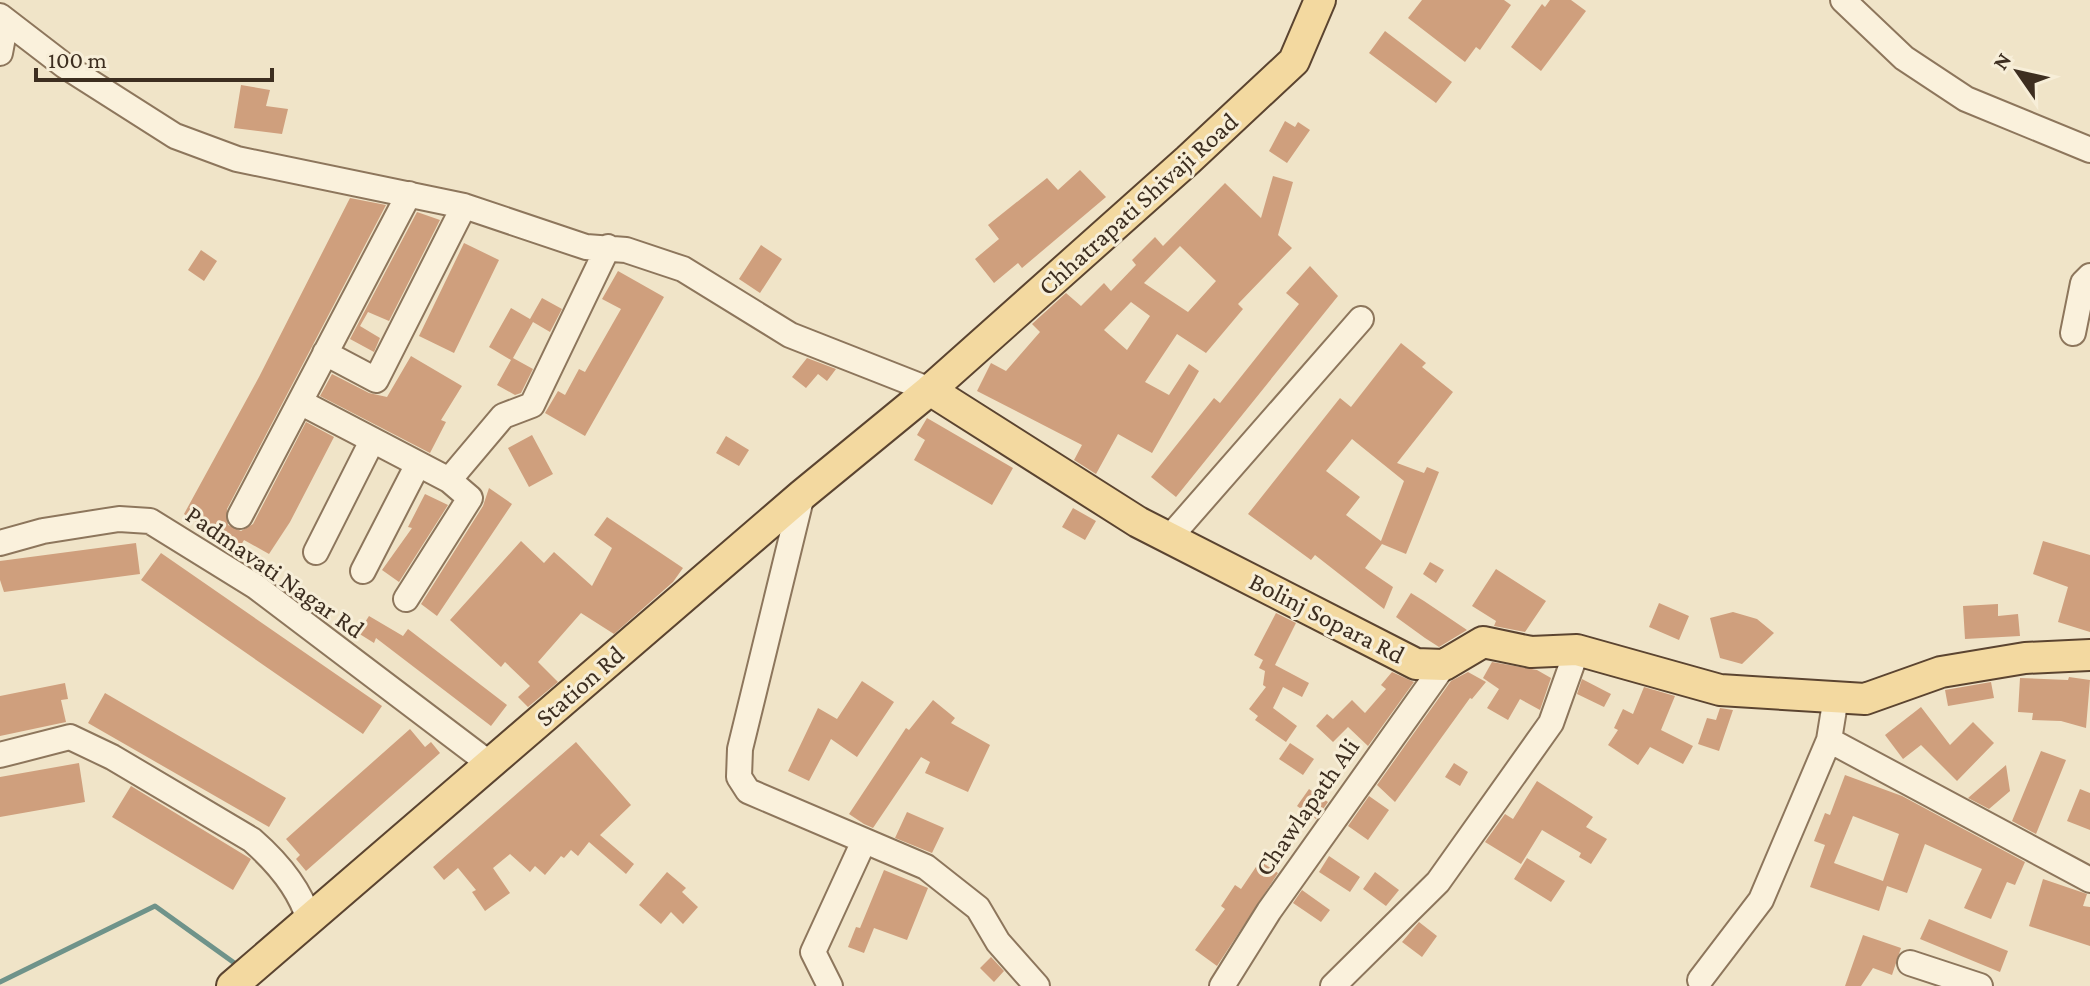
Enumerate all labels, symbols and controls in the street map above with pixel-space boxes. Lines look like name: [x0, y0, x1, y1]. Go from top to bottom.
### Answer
scale bar: [36, 32, 272, 82]
north arrow: [1978, 32, 2058, 112]
text: 100 m: [48, 46, 107, 73]
text: N: [1987, 48, 2016, 74]
street label: Chhatrapati Shivaji Road: [1032, 107, 1244, 301]
street label: Padmavati Nagar Rd: [180, 500, 370, 644]
street label: Bolinj Sopara Rd: [1245, 566, 1410, 670]
street label: Station Rd: [530, 640, 630, 732]
street label: Chawlapath Ali: [1249, 733, 1365, 881]

